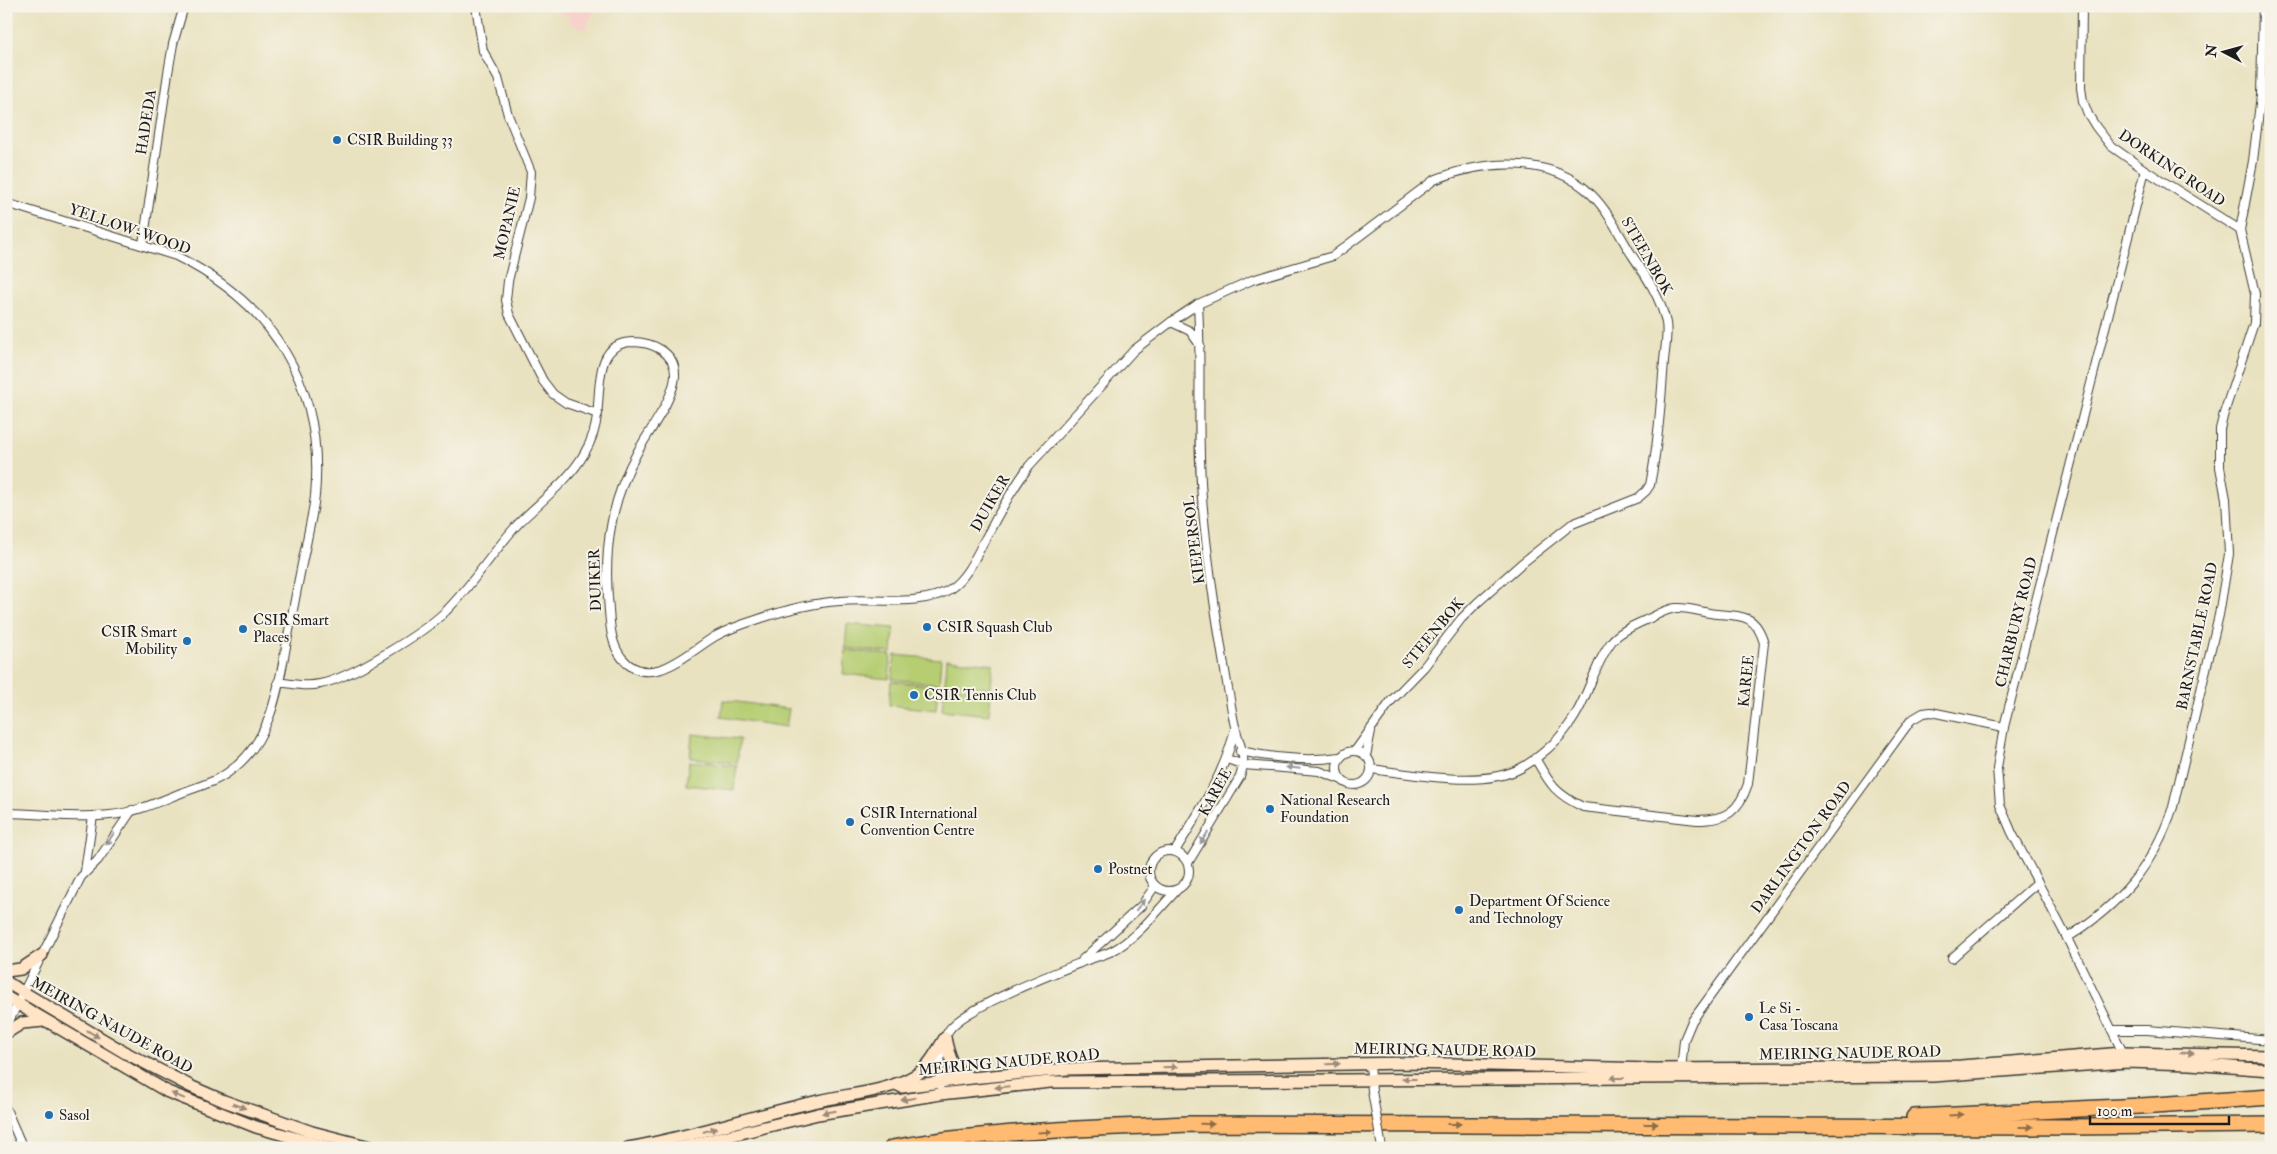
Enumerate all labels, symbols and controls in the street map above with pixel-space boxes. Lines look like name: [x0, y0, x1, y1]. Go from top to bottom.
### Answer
north arrow: [2200, 28, 2250, 78]
text: N: [2202, 43, 2221, 59]
street label: HADEDA: [132, 87, 161, 156]
street label: DORKING ROAD: [2115, 126, 2229, 211]
place label: CSIR Building 33: [347, 131, 453, 150]
marker: CSIR Building 33: [331, 134, 343, 146]
street label: MOPANIE: [490, 184, 525, 262]
street label: YELLOW-WOOD: [66, 200, 193, 259]
street label: STEENBOK: [1617, 214, 1677, 299]
street label: DUIKER: [967, 470, 1015, 535]
street label: KIEPERSOL: [1180, 495, 1209, 585]
street label: DUIKER: [585, 547, 606, 612]
street label: CHARBURY ROAD: [1991, 555, 2042, 689]
street label: BARNSTABLE ROAD: [2173, 560, 2222, 712]
street label: STEENBOK: [1398, 594, 1469, 673]
place label: CSIR Smart Places: [253, 611, 329, 647]
place label: CSIR Squash Club: [937, 618, 1052, 637]
marker: CSIR Squash Club: [921, 621, 933, 633]
place label: CSIR Smart Mobility: [101, 623, 177, 659]
marker: CSIR Smart Places: [237, 623, 249, 635]
marker: CSIR Smart Mobility: [181, 635, 193, 647]
street label: KAREE: [1734, 654, 1759, 708]
place label: CSIR Tennis Club: [924, 686, 1036, 705]
marker: CSIR Tennis Club: [908, 689, 920, 701]
one-way arrow: [1284, 764, 1300, 772]
street label: KAREE: [1194, 765, 1237, 820]
street label: DARLINGTON ROAD: [1747, 777, 1856, 917]
place label: National Research Foundation: [1280, 791, 1390, 827]
marker: National Research Foundation: [1264, 803, 1276, 815]
place label: CSIR International Convention Centre: [860, 804, 978, 840]
marker: CSIR International Convention Centre: [844, 816, 856, 828]
one-way arrow: [1200, 831, 1209, 845]
one-way arrow: [105, 833, 115, 846]
place label: Postnet: [1108, 860, 1153, 879]
marker: Postnet: [1092, 863, 1104, 875]
place label: Department Of Science and Technology: [1469, 892, 1610, 928]
one-way arrow: [1135, 899, 1146, 912]
marker: Department Of Science and Technology: [1453, 904, 1465, 916]
street label: MEIRING NAUDE ROAD: [27, 973, 196, 1078]
place label: Le Si - Casa Toscana: [1759, 999, 1839, 1035]
marker: Le Si - Casa Toscana: [1743, 1011, 1755, 1023]
one-way arrow: [87, 1030, 100, 1039]
street label: MEIRING NAUDE ROAD: [1354, 1039, 1536, 1062]
street label: MEIRING NAUDE ROAD: [1759, 1042, 1941, 1065]
street label: MEIRING NAUDE ROAD: [917, 1045, 1101, 1080]
one-way arrow: [2179, 1050, 2195, 1058]
one-way arrow: [1325, 1060, 1341, 1068]
one-way arrow: [1163, 1063, 1179, 1071]
one-way arrow: [1608, 1074, 1624, 1082]
one-way arrow: [1401, 1075, 1417, 1083]
one-way arrow: [994, 1083, 1010, 1091]
one-way arrow: [171, 1092, 185, 1100]
scale bar: [2090, 1094, 2228, 1126]
one-way arrow: [900, 1095, 916, 1103]
one-way arrow: [232, 1102, 247, 1110]
text: 100 m: [2097, 1102, 2133, 1121]
place label: Sasol: [59, 1106, 90, 1125]
marker: Sasol: [43, 1109, 55, 1121]
one-way arrow: [820, 1109, 836, 1117]
one-way arrow: [1948, 1110, 1964, 1118]
one-way arrow: [1446, 1120, 1462, 1128]
one-way arrow: [1199, 1121, 1215, 1129]
one-way arrow: [1643, 1121, 1659, 1129]
one-way arrow: [2018, 1123, 2034, 1131]
one-way arrow: [702, 1125, 717, 1133]
one-way arrow: [1037, 1127, 1053, 1135]

